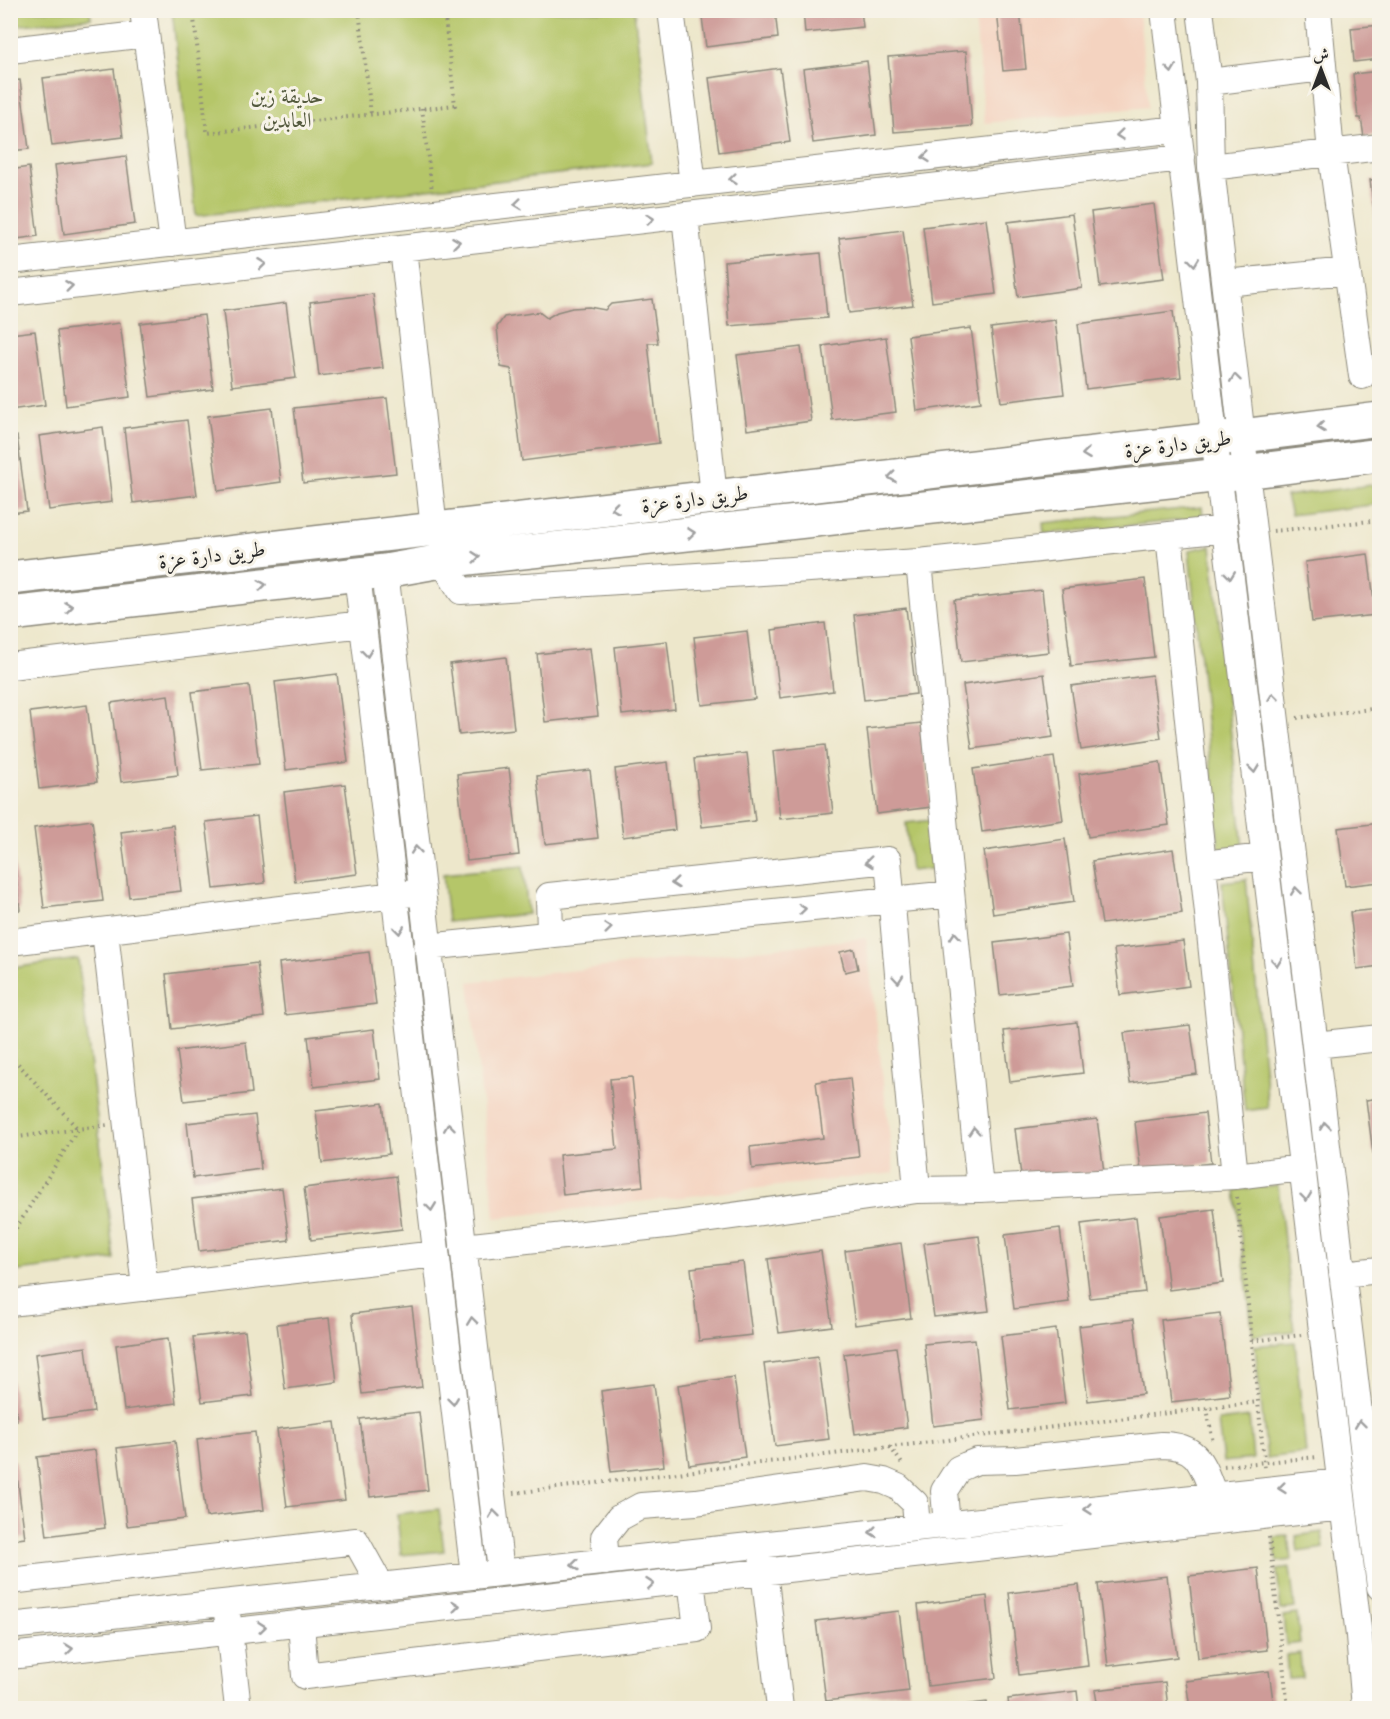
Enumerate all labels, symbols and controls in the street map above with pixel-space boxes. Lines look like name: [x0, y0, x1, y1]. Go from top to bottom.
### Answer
north arrow: [1291, 39, 1351, 99]
text: ش: [1313, 44, 1329, 64]
one-way arrow: [1164, 64, 1177, 73]
park label: حديقة زين العابدين: [250, 83, 324, 133]
one-way arrow: [1116, 129, 1125, 141]
one-way arrow: [922, 150, 931, 163]
one-way arrow: [728, 172, 737, 185]
one-way arrow: [513, 197, 523, 210]
one-way arrow: [645, 213, 654, 226]
one-way arrow: [451, 236, 461, 248]
one-way arrow: [258, 258, 267, 271]
one-way arrow: [1187, 258, 1199, 267]
one-way arrow: [64, 281, 73, 293]
one-way arrow: [1230, 374, 1242, 383]
one-way arrow: [1317, 420, 1326, 432]
street label: طريق دارة عزة: [1123, 425, 1233, 465]
one-way arrow: [1082, 448, 1091, 460]
one-way arrow: [888, 470, 897, 482]
street label: طريق دارة عزة: [640, 480, 750, 520]
one-way arrow: [611, 502, 620, 514]
one-way arrow: [687, 528, 696, 540]
street label: طريق دارة عزة: [157, 536, 267, 576]
one-way arrow: [472, 551, 481, 564]
one-way arrow: [1223, 570, 1236, 580]
one-way arrow: [258, 579, 267, 592]
one-way arrow: [64, 602, 73, 614]
one-way arrow: [360, 649, 372, 658]
one-way arrow: [1268, 693, 1280, 702]
one-way arrow: [1247, 764, 1259, 773]
one-way arrow: [411, 845, 423, 854]
one-way arrow: [864, 855, 874, 868]
one-way arrow: [671, 876, 680, 889]
one-way arrow: [1291, 887, 1303, 896]
one-way arrow: [798, 903, 807, 916]
one-way arrow: [604, 922, 613, 935]
one-way arrow: [392, 926, 404, 935]
one-way arrow: [950, 932, 962, 941]
one-way arrow: [1270, 958, 1283, 967]
one-way arrow: [891, 974, 904, 984]
one-way arrow: [443, 1122, 455, 1132]
one-way arrow: [1319, 1122, 1331, 1131]
one-way arrow: [968, 1126, 981, 1135]
one-way arrow: [1299, 1193, 1311, 1202]
one-way arrow: [424, 1203, 437, 1212]
one-way arrow: [466, 1316, 478, 1325]
one-way arrow: [447, 1397, 459, 1406]
one-way arrow: [1354, 1420, 1367, 1429]
one-way arrow: [1277, 1481, 1287, 1494]
one-way arrow: [1084, 1503, 1093, 1515]
one-way arrow: [488, 1510, 501, 1519]
one-way arrow: [869, 1525, 878, 1538]
one-way arrow: [571, 1558, 580, 1571]
one-way arrow: [645, 1578, 655, 1591]
one-way arrow: [452, 1600, 461, 1613]
one-way arrow: [258, 1622, 267, 1634]
one-way arrow: [64, 1643, 73, 1656]

